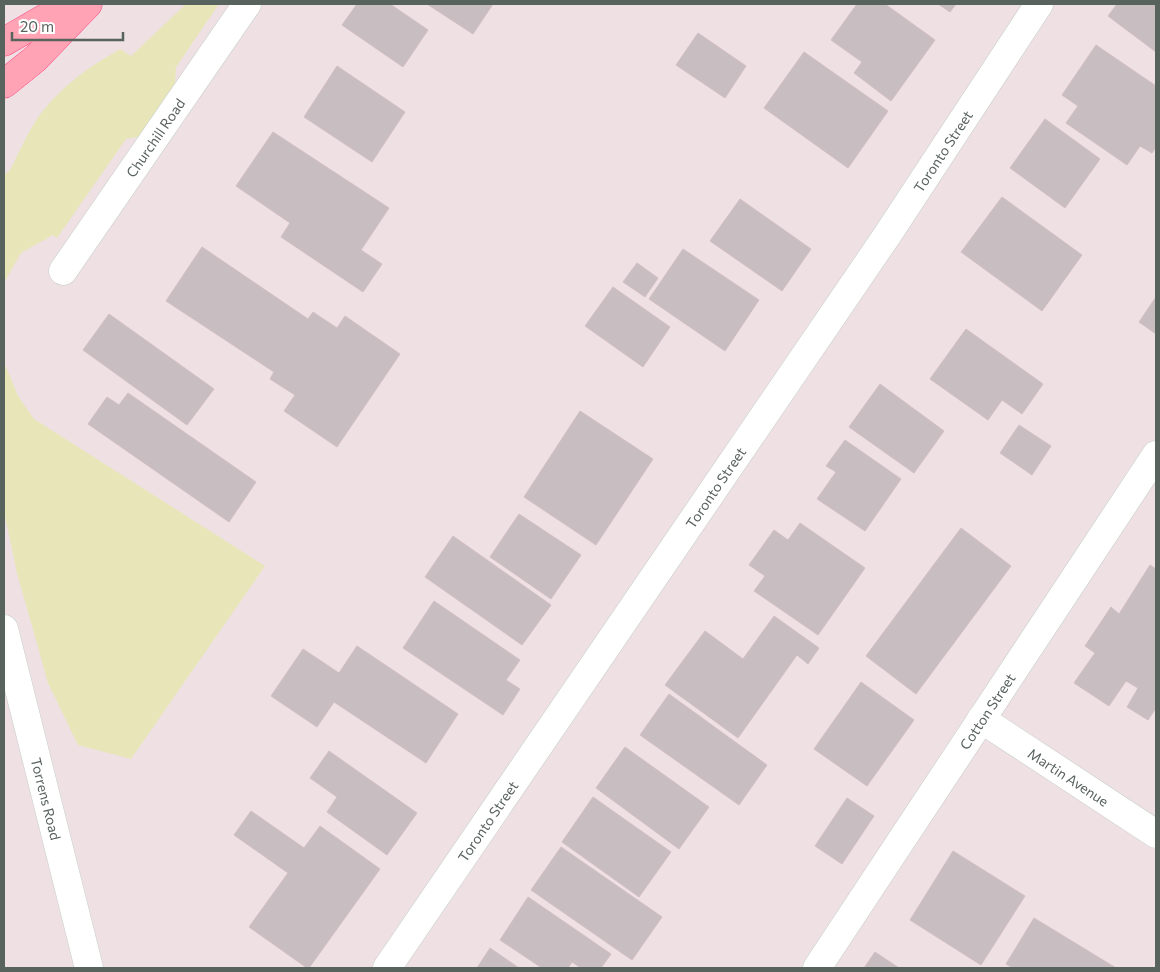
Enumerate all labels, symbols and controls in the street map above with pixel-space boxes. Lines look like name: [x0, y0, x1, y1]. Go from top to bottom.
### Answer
scale bar: [12, 10, 124, 42]
text: 20 m: [20, 17, 54, 35]
street label: Churchill Road: [122, 95, 188, 180]
street label: Toronto Street: [910, 107, 976, 195]
street label: Toronto Street: [681, 443, 749, 531]
street label: Cotton Street: [955, 669, 1018, 752]
street label: Martin Avenue: [1025, 744, 1112, 809]
street label: Torrens Road: [28, 756, 65, 842]
street label: Toronto Street: [454, 777, 521, 865]

